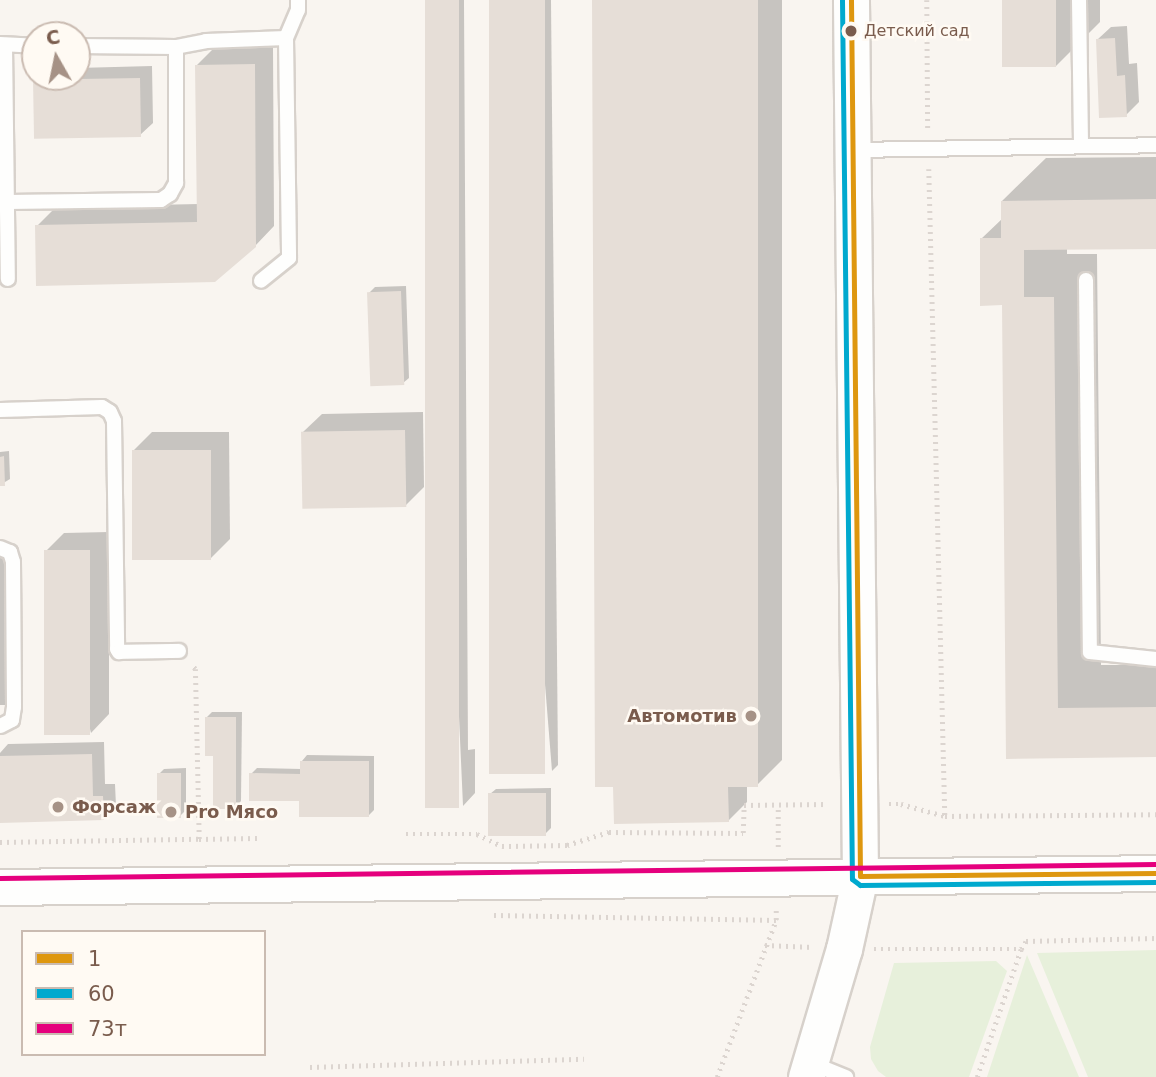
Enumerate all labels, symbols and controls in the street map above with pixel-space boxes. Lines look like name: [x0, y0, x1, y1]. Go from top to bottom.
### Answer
north arrow: [21, 21, 91, 91]
place label: Детский сад: [864, 21, 970, 41]
marker: Детский сад: [844, 24, 858, 38]
text: С: [44, 25, 62, 49]
place label: Автомотив: [627, 705, 737, 727]
marker: Автомотив: [743, 708, 759, 724]
place label: Форсаж: [72, 796, 156, 818]
marker: Форсаж: [50, 799, 66, 815]
place label: Pro Мясо: [185, 801, 278, 823]
marker: Pro Мясо: [163, 804, 179, 820]
legend: [21, 930, 266, 1056]
text: 1: [88, 947, 101, 971]
text: 60: [88, 982, 115, 1006]
text: 73т: [88, 1017, 127, 1041]

